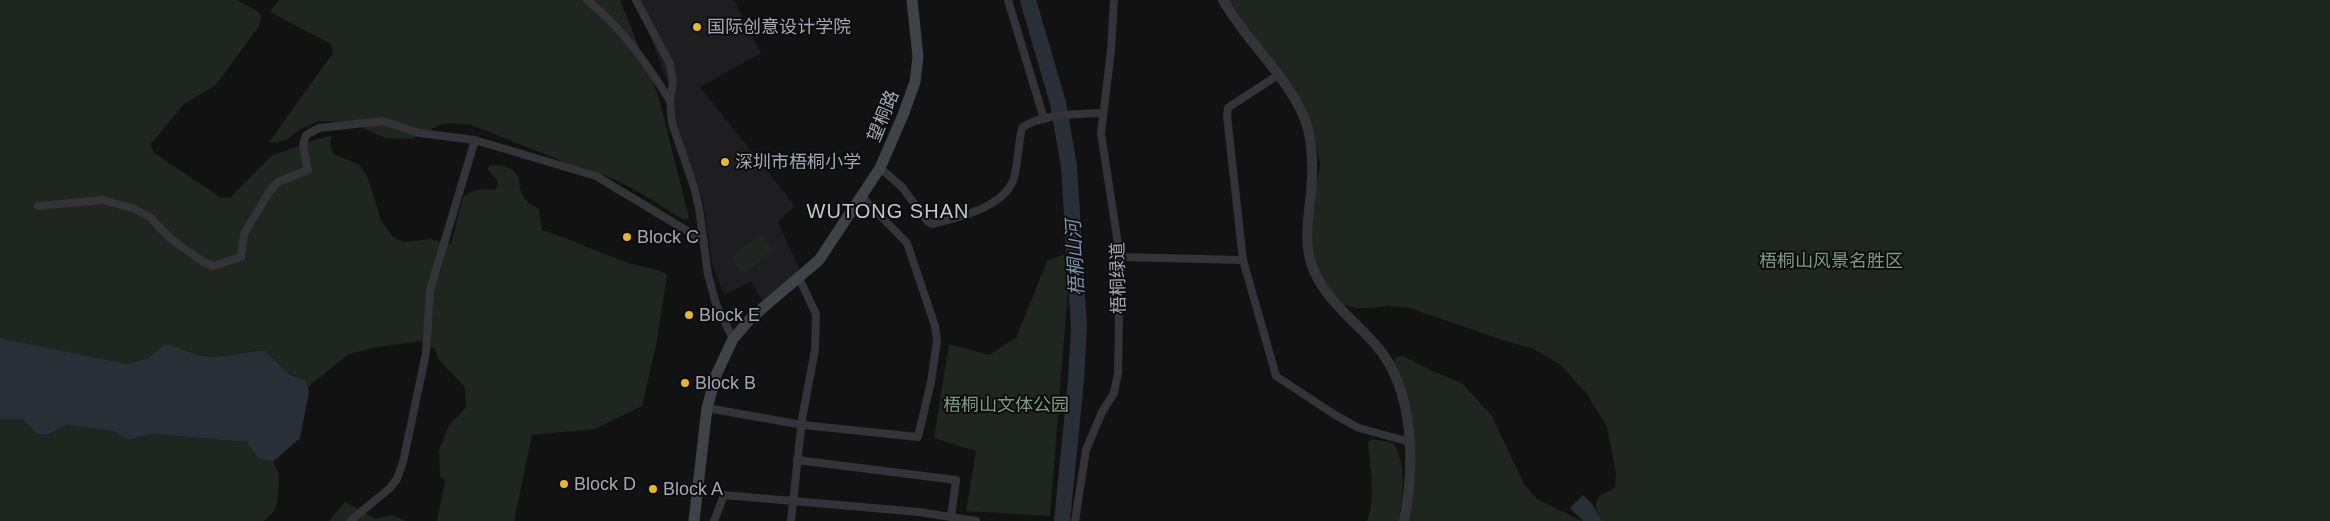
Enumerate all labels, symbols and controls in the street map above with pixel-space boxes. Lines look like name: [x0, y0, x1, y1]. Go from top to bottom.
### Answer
place label: 国际创意设计学院: [707, 17, 851, 37]
marker: 国际创意设计学院: [691, 21, 703, 33]
street label: 望桐路: [864, 87, 902, 145]
place label: 深圳市梧桐小学: [735, 152, 861, 172]
marker: 深圳市梧桐小学: [719, 156, 731, 168]
district label: WUTONG SHAN: [807, 200, 969, 222]
water label: 梧桐山河: [1062, 216, 1087, 297]
place label: Block C: [637, 227, 699, 247]
marker: Block C: [621, 231, 633, 243]
street label: 梧桐绿道: [1107, 242, 1129, 314]
park label: 梧桐山风景名胜区: [1759, 251, 1903, 271]
place label: Block E: [699, 305, 760, 325]
marker: Block E: [683, 309, 695, 321]
place label: Block B: [695, 373, 756, 393]
marker: Block B: [679, 377, 691, 389]
park label: 梧桐山文体公园: [943, 395, 1069, 415]
place label: Block D: [574, 474, 636, 494]
marker: Block D: [558, 478, 570, 490]
place label: Block A: [663, 479, 723, 499]
marker: Block A: [647, 483, 659, 495]

